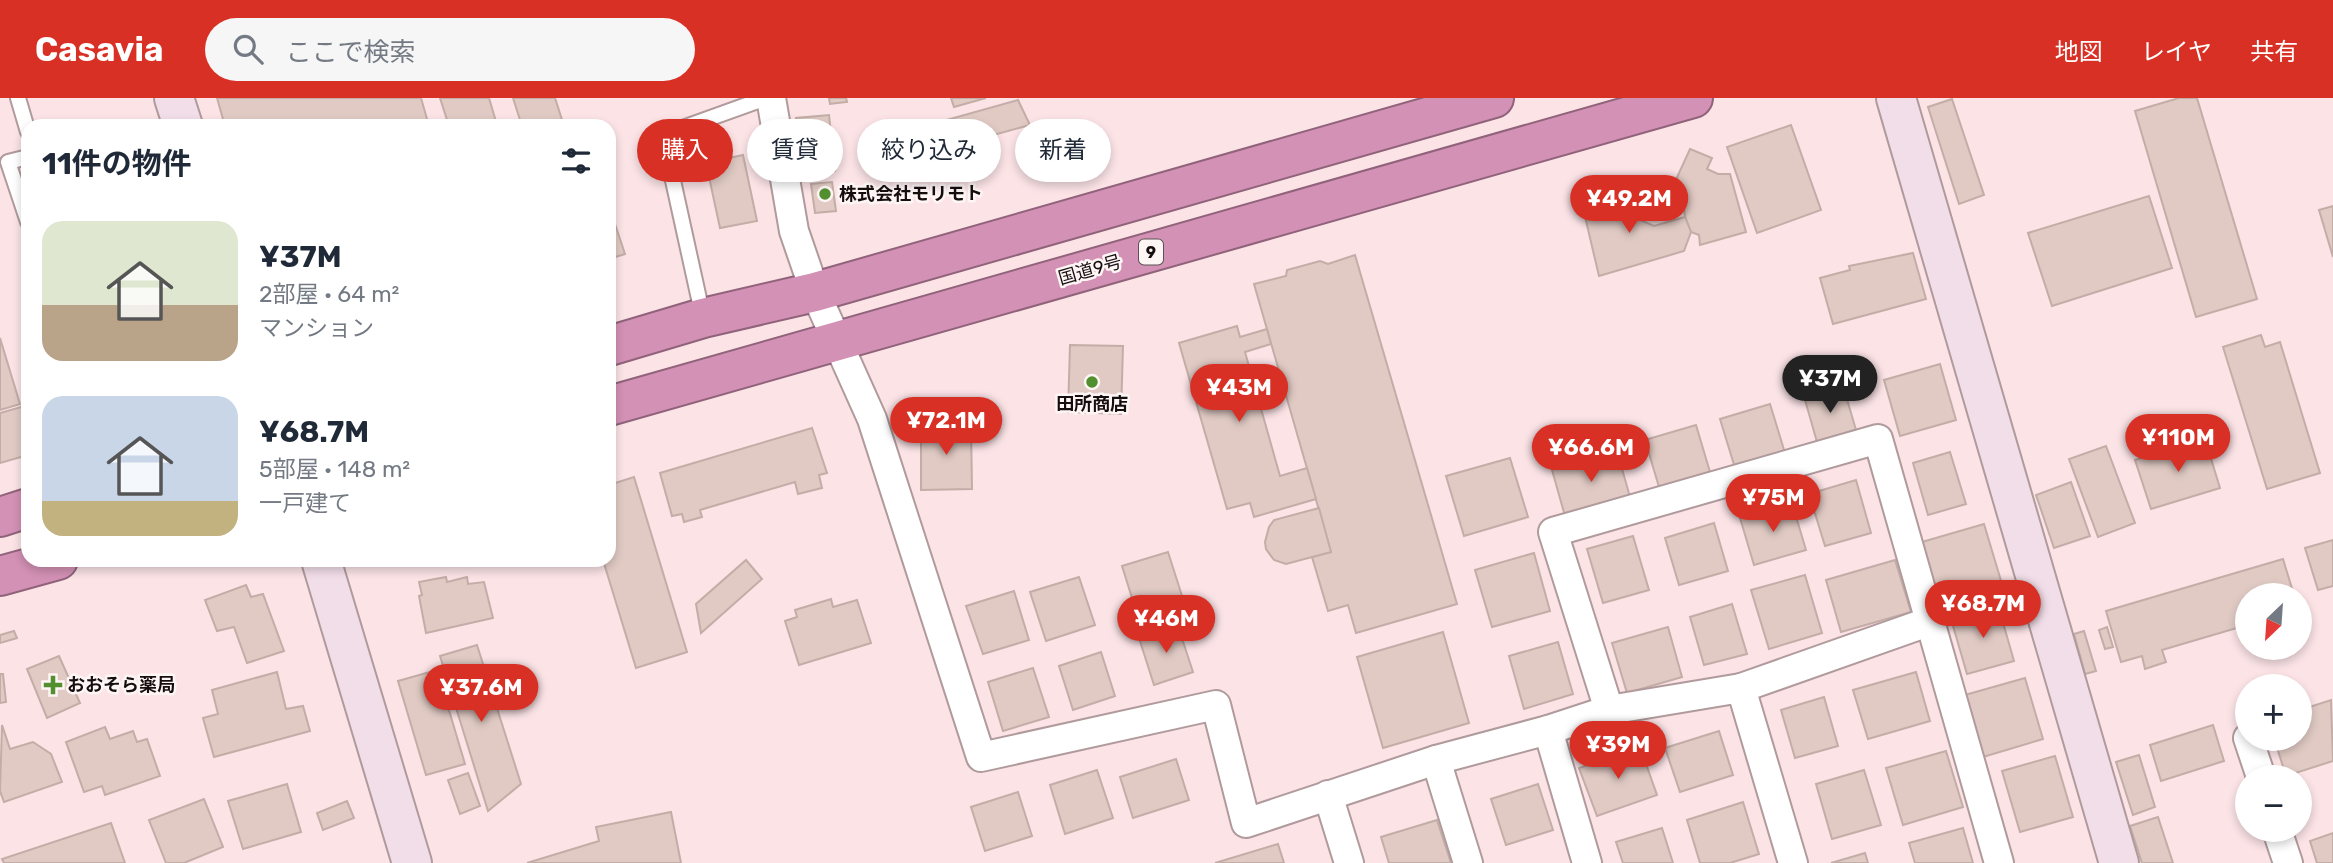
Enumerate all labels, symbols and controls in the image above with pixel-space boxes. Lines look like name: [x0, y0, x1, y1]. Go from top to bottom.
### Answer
search box: [205, 18, 695, 81]
text: Casavia: [35, 30, 163, 69]
icon: search: [229, 30, 267, 68]
text: ここで検索: [285, 37, 415, 68]
text: 地図: [2055, 38, 2103, 66]
text: レイヤ: [2141, 38, 2212, 66]
text: 共有: [2250, 38, 2298, 66]
chip: 購入: [637, 119, 733, 182]
chip: 賃貸: [747, 119, 843, 182]
chip: 絞り込み: [857, 119, 1001, 182]
chip: 新着: [1015, 119, 1111, 182]
icon: filters: [557, 142, 595, 180]
text: 11件の物件: [42, 146, 192, 182]
pin: ¥49.2M: [1572, 176, 1686, 235]
place label: 株式会社モリモト: [839, 183, 983, 205]
text: ¥49.2M: [1586, 184, 1672, 212]
marker: 株式会社モリモト: [817, 186, 833, 202]
text: ¥37M: [259, 239, 341, 275]
road number: 9: [1139, 240, 1163, 264]
icon: home: [98, 249, 182, 333]
street label: 国道9号: [1056, 251, 1124, 289]
text: 2部屋 · 64 m²: [259, 280, 399, 308]
text: マンション: [259, 314, 374, 342]
pin: ¥37M: [1789, 356, 1871, 415]
pin: ¥43M: [1198, 364, 1280, 424]
text: ¥37M: [1798, 364, 1862, 392]
text: ¥43M: [1206, 373, 1272, 401]
marker: 田所商店: [1084, 374, 1100, 390]
place label: 田所商店: [1056, 393, 1128, 415]
pin: ¥72.1M: [889, 398, 1003, 457]
text: ¥72.1M: [906, 406, 986, 434]
text: ¥68.7M: [259, 414, 369, 450]
pin: ¥110M: [2129, 414, 2227, 474]
text: ¥110M: [2141, 423, 2215, 451]
icon: home: [98, 424, 182, 508]
pin: ¥66.6M: [1534, 424, 1648, 484]
text: ¥66.6M: [1548, 433, 1634, 461]
text: 5部屋 · 148 m²: [259, 455, 410, 483]
pin: ¥75M: [1732, 474, 1814, 534]
text: ¥75M: [1742, 483, 1804, 511]
text: 一戸建て: [259, 489, 351, 517]
pin: ¥68.7M: [1926, 580, 2040, 640]
north arrow: [2235, 583, 2312, 660]
map controls: [2235, 583, 2312, 842]
text: ¥68.7M: [1941, 589, 2025, 617]
pin: ¥46M: [1125, 596, 1207, 655]
text: ¥46M: [1133, 604, 1199, 632]
pin: ¥37.6M: [424, 664, 538, 724]
text: ¥37.6M: [439, 673, 523, 701]
place label: おおそら薬局: [67, 674, 175, 696]
button: +: [2235, 674, 2312, 751]
marker: おおそら薬局: [45, 677, 61, 693]
pin: ¥39M: [1577, 722, 1659, 781]
text: ¥39M: [1586, 730, 1650, 758]
button: −: [2235, 765, 2312, 842]

